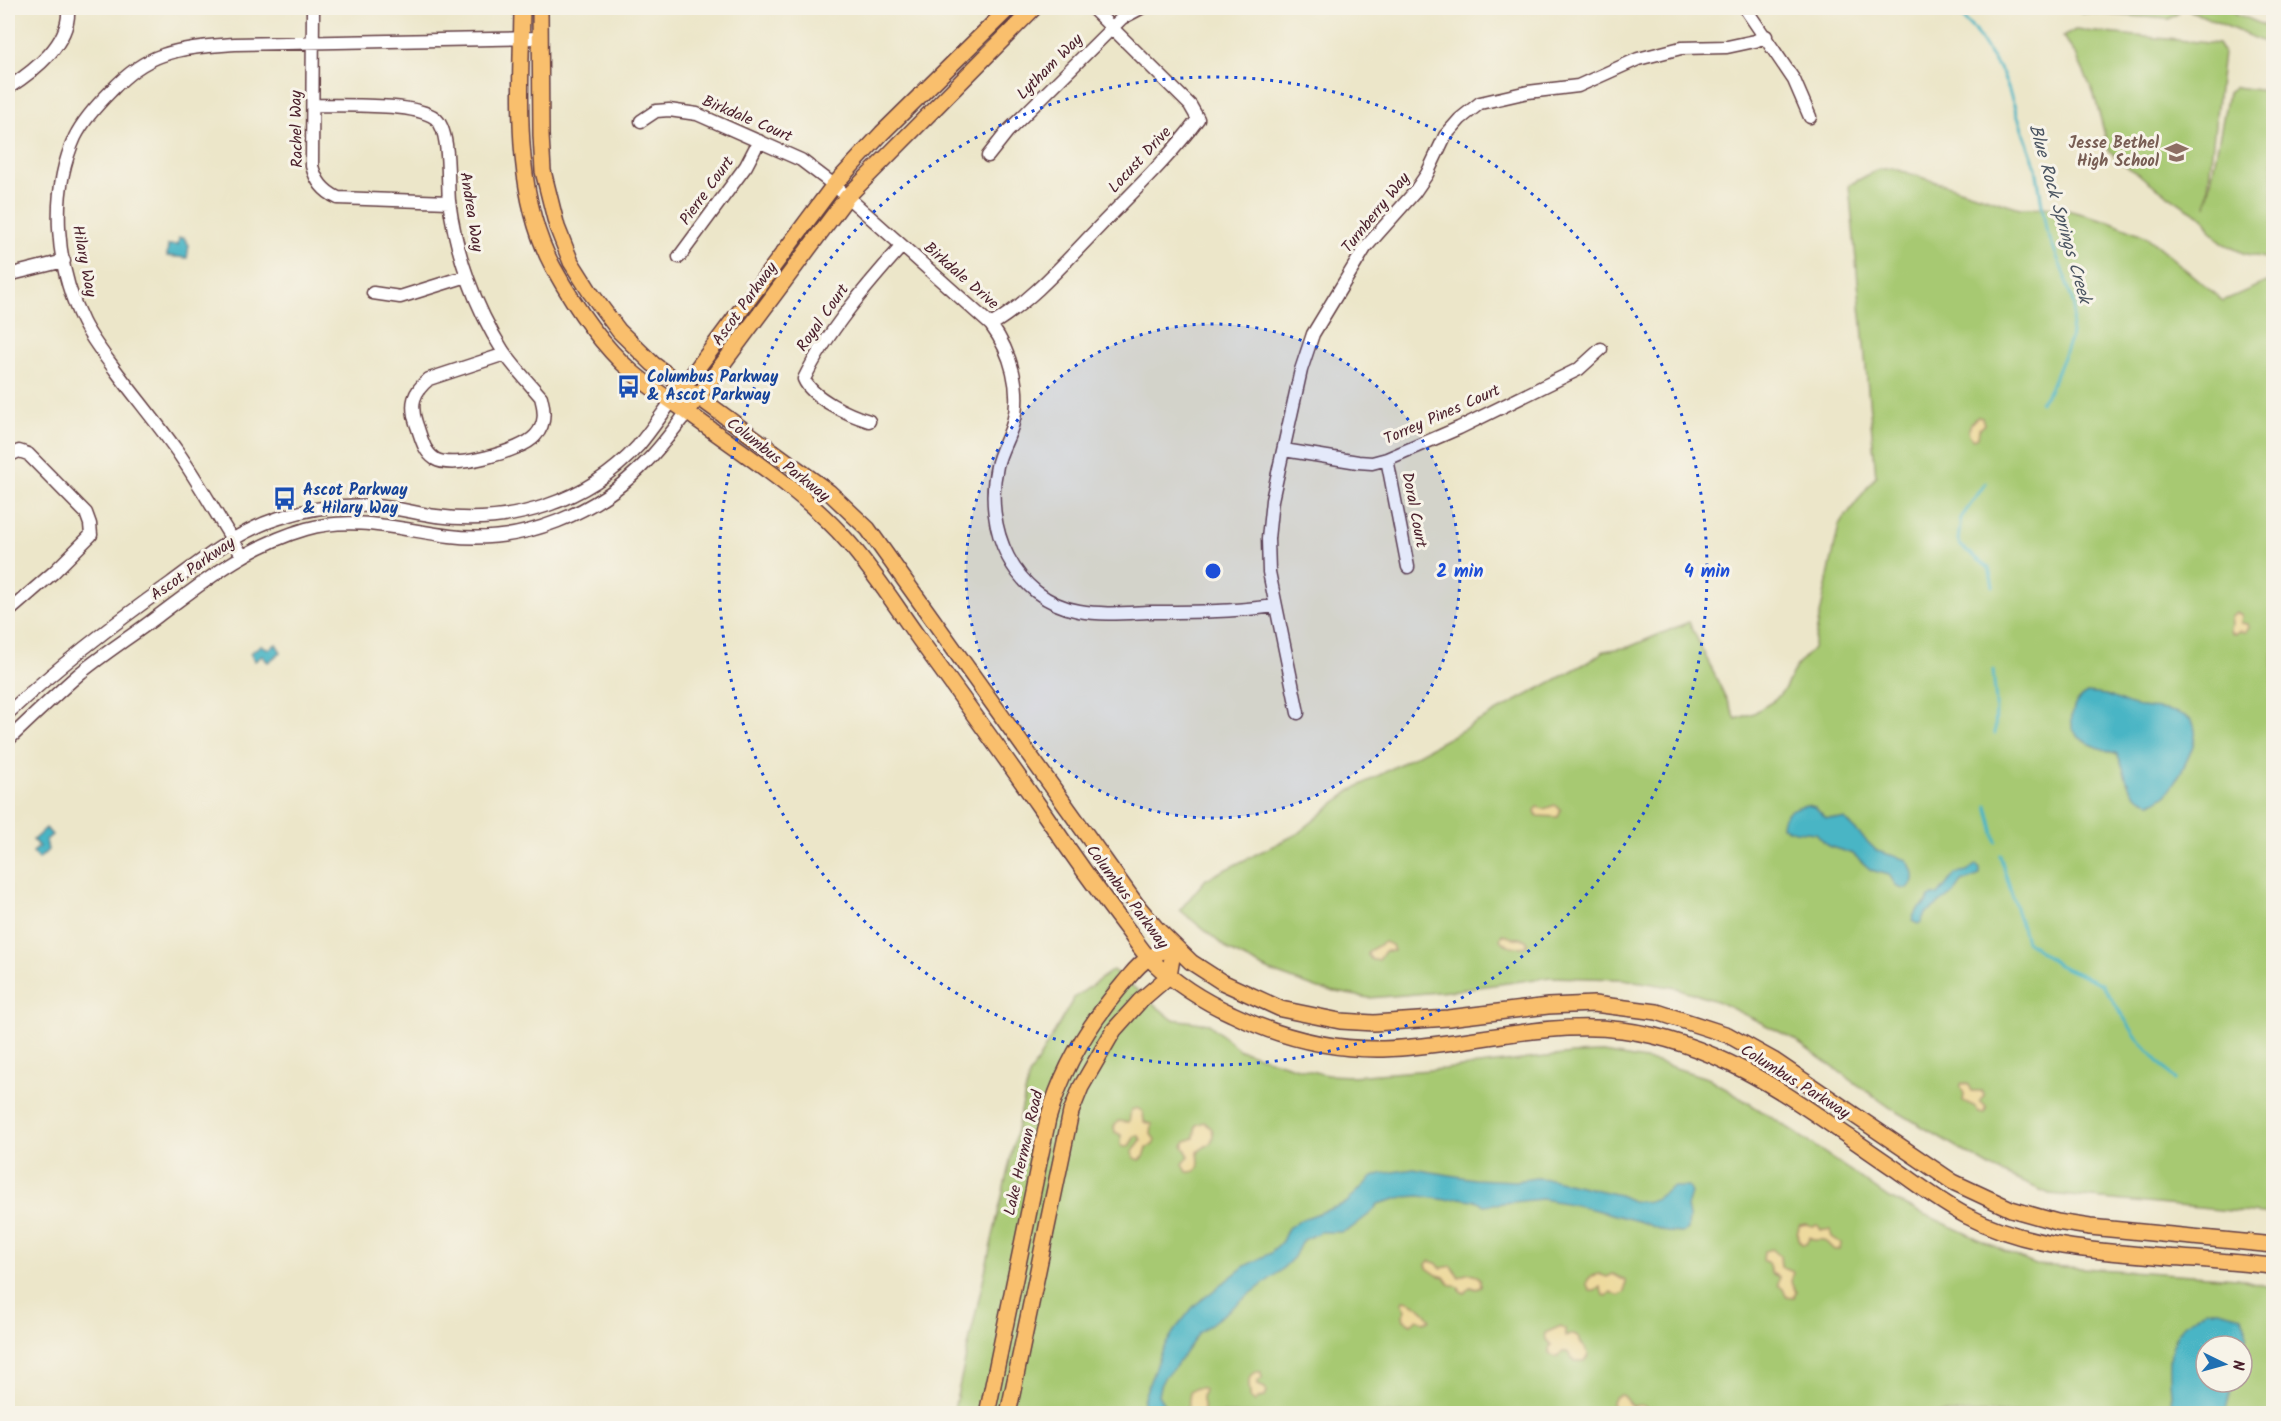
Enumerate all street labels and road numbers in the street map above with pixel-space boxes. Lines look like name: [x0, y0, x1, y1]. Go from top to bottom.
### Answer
street label: Lytham Way: [1011, 28, 1089, 106]
street label: Rachel Way: [284, 89, 310, 168]
street label: Birkdale Court: [698, 89, 797, 150]
street label: Locust Drive: [1102, 121, 1178, 199]
street label: Pierre Court: [673, 151, 741, 231]
street label: Turnberry Way: [1336, 167, 1417, 259]
street label: Andrea Way: [452, 170, 490, 254]
street label: Hilary Way: [65, 223, 103, 300]
street label: Birkdale Drive: [918, 236, 1004, 316]
street label: Ascot Parkway: [706, 256, 784, 351]
street label: Royal Court: [790, 278, 856, 357]
street label: Torrey Pines Court: [1380, 378, 1505, 452]
street label: Columbus Parkway: [721, 412, 835, 509]
street label: Doral Court: [1394, 470, 1434, 551]
street label: Ascot Parkway: [146, 530, 241, 607]
street label: Columbus Parkway: [1079, 839, 1175, 955]
street label: Columbus Parkway: [1735, 1038, 1855, 1126]
street label: Lake Herman Road: [997, 1087, 1051, 1218]

